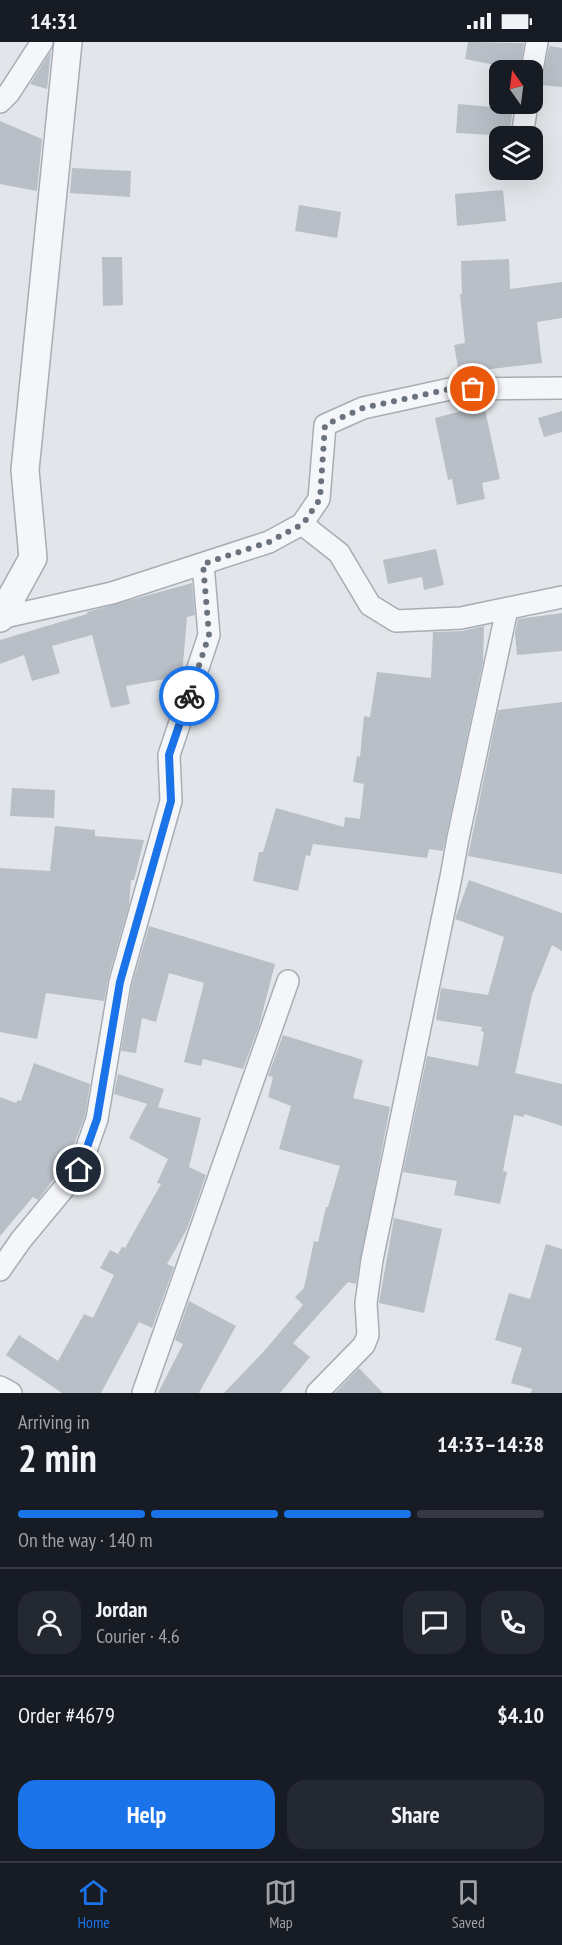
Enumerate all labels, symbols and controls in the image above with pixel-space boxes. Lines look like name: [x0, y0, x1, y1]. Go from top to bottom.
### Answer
text: 14:31: [30, 7, 78, 35]
north arrow: [489, 60, 543, 114]
map controls: [489, 60, 543, 180]
button: layers: [489, 126, 543, 180]
pin: [447, 363, 498, 414]
icon: bag: [456, 372, 489, 405]
courier: [159, 666, 219, 726]
icon: bike: [173, 680, 206, 713]
pin: [53, 1144, 104, 1195]
icon: home: [62, 1153, 95, 1186]
text: Arriving in: [18, 1409, 90, 1435]
text: 14:33–14:38: [437, 1430, 544, 1458]
text: 2 min: [18, 1432, 97, 1483]
text: On the way · 140 m: [18, 1527, 153, 1553]
button: person: [18, 1591, 81, 1654]
button: chat: [403, 1591, 466, 1654]
button: phone: [481, 1591, 544, 1654]
text: Jordan: [96, 1595, 147, 1623]
text: Courier · 4.6: [96, 1623, 180, 1649]
text: Order #4679: [18, 1701, 115, 1729]
text: $4.10: [497, 1701, 544, 1729]
button: Help: [18, 1780, 275, 1849]
button: Share: [287, 1780, 544, 1849]
tab: Home: [77, 1876, 110, 1932]
tab: Map: [264, 1876, 297, 1932]
tab: Saved: [452, 1876, 485, 1932]

